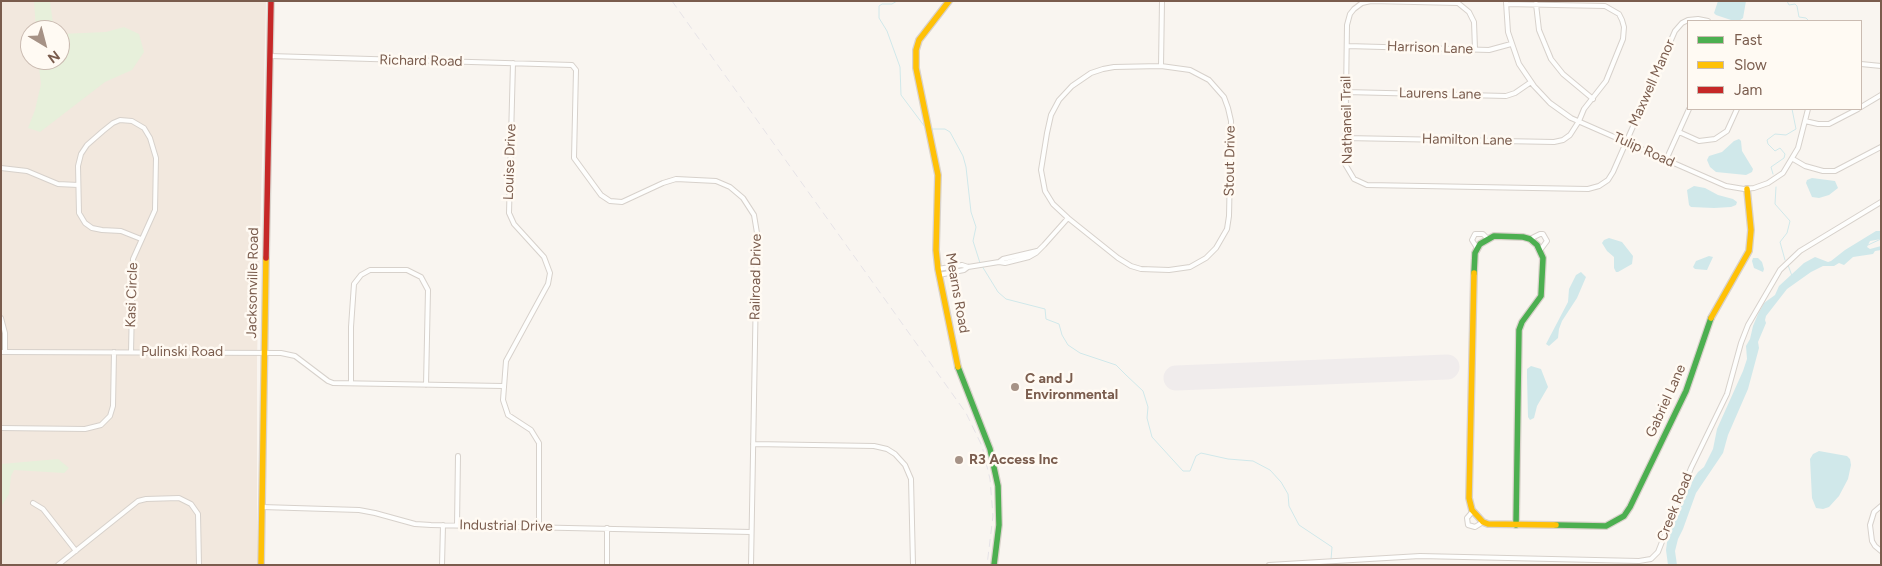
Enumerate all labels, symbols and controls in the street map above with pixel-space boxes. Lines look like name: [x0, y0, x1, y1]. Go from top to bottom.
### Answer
north arrow: [20, 20, 70, 70]
legend: [1687, 20, 1862, 110]
text: Fast: [1734, 31, 1762, 49]
street label: Maxwell Manor: [1625, 37, 1679, 129]
street label: Harrison Lane: [1387, 38, 1473, 58]
text: N: [44, 47, 63, 67]
street label: Richard Road: [379, 52, 463, 70]
text: Slow: [1734, 56, 1767, 74]
street label: Nathaneil Trail: [1338, 75, 1356, 165]
text: Jam: [1734, 81, 1762, 99]
street label: Laurens Lane: [1399, 85, 1481, 103]
street label: Louise Drive: [500, 124, 520, 200]
street label: Stout Drive: [1221, 125, 1239, 197]
street label: Tulip Road: [1611, 129, 1677, 171]
street label: Hamilton Lane: [1422, 131, 1512, 149]
street label: Jacksonville Road: [244, 227, 262, 339]
street label: Railroad Drive: [747, 234, 765, 320]
street label: Mearns Road: [942, 251, 972, 335]
street label: Kasi Circle: [122, 262, 142, 328]
street label: Pulinski Road: [141, 344, 223, 360]
street label: Gabriel Lane: [1642, 362, 1690, 440]
place label: C and J Environmental: [1025, 371, 1118, 404]
marker: C and J Environmental: [1009, 381, 1021, 393]
place label: R3 Access Inc: [969, 452, 1058, 468]
marker: R3 Access Inc: [953, 454, 965, 466]
street label: Creek Road: [1654, 470, 1696, 544]
street label: Industrial Drive: [459, 517, 553, 535]

